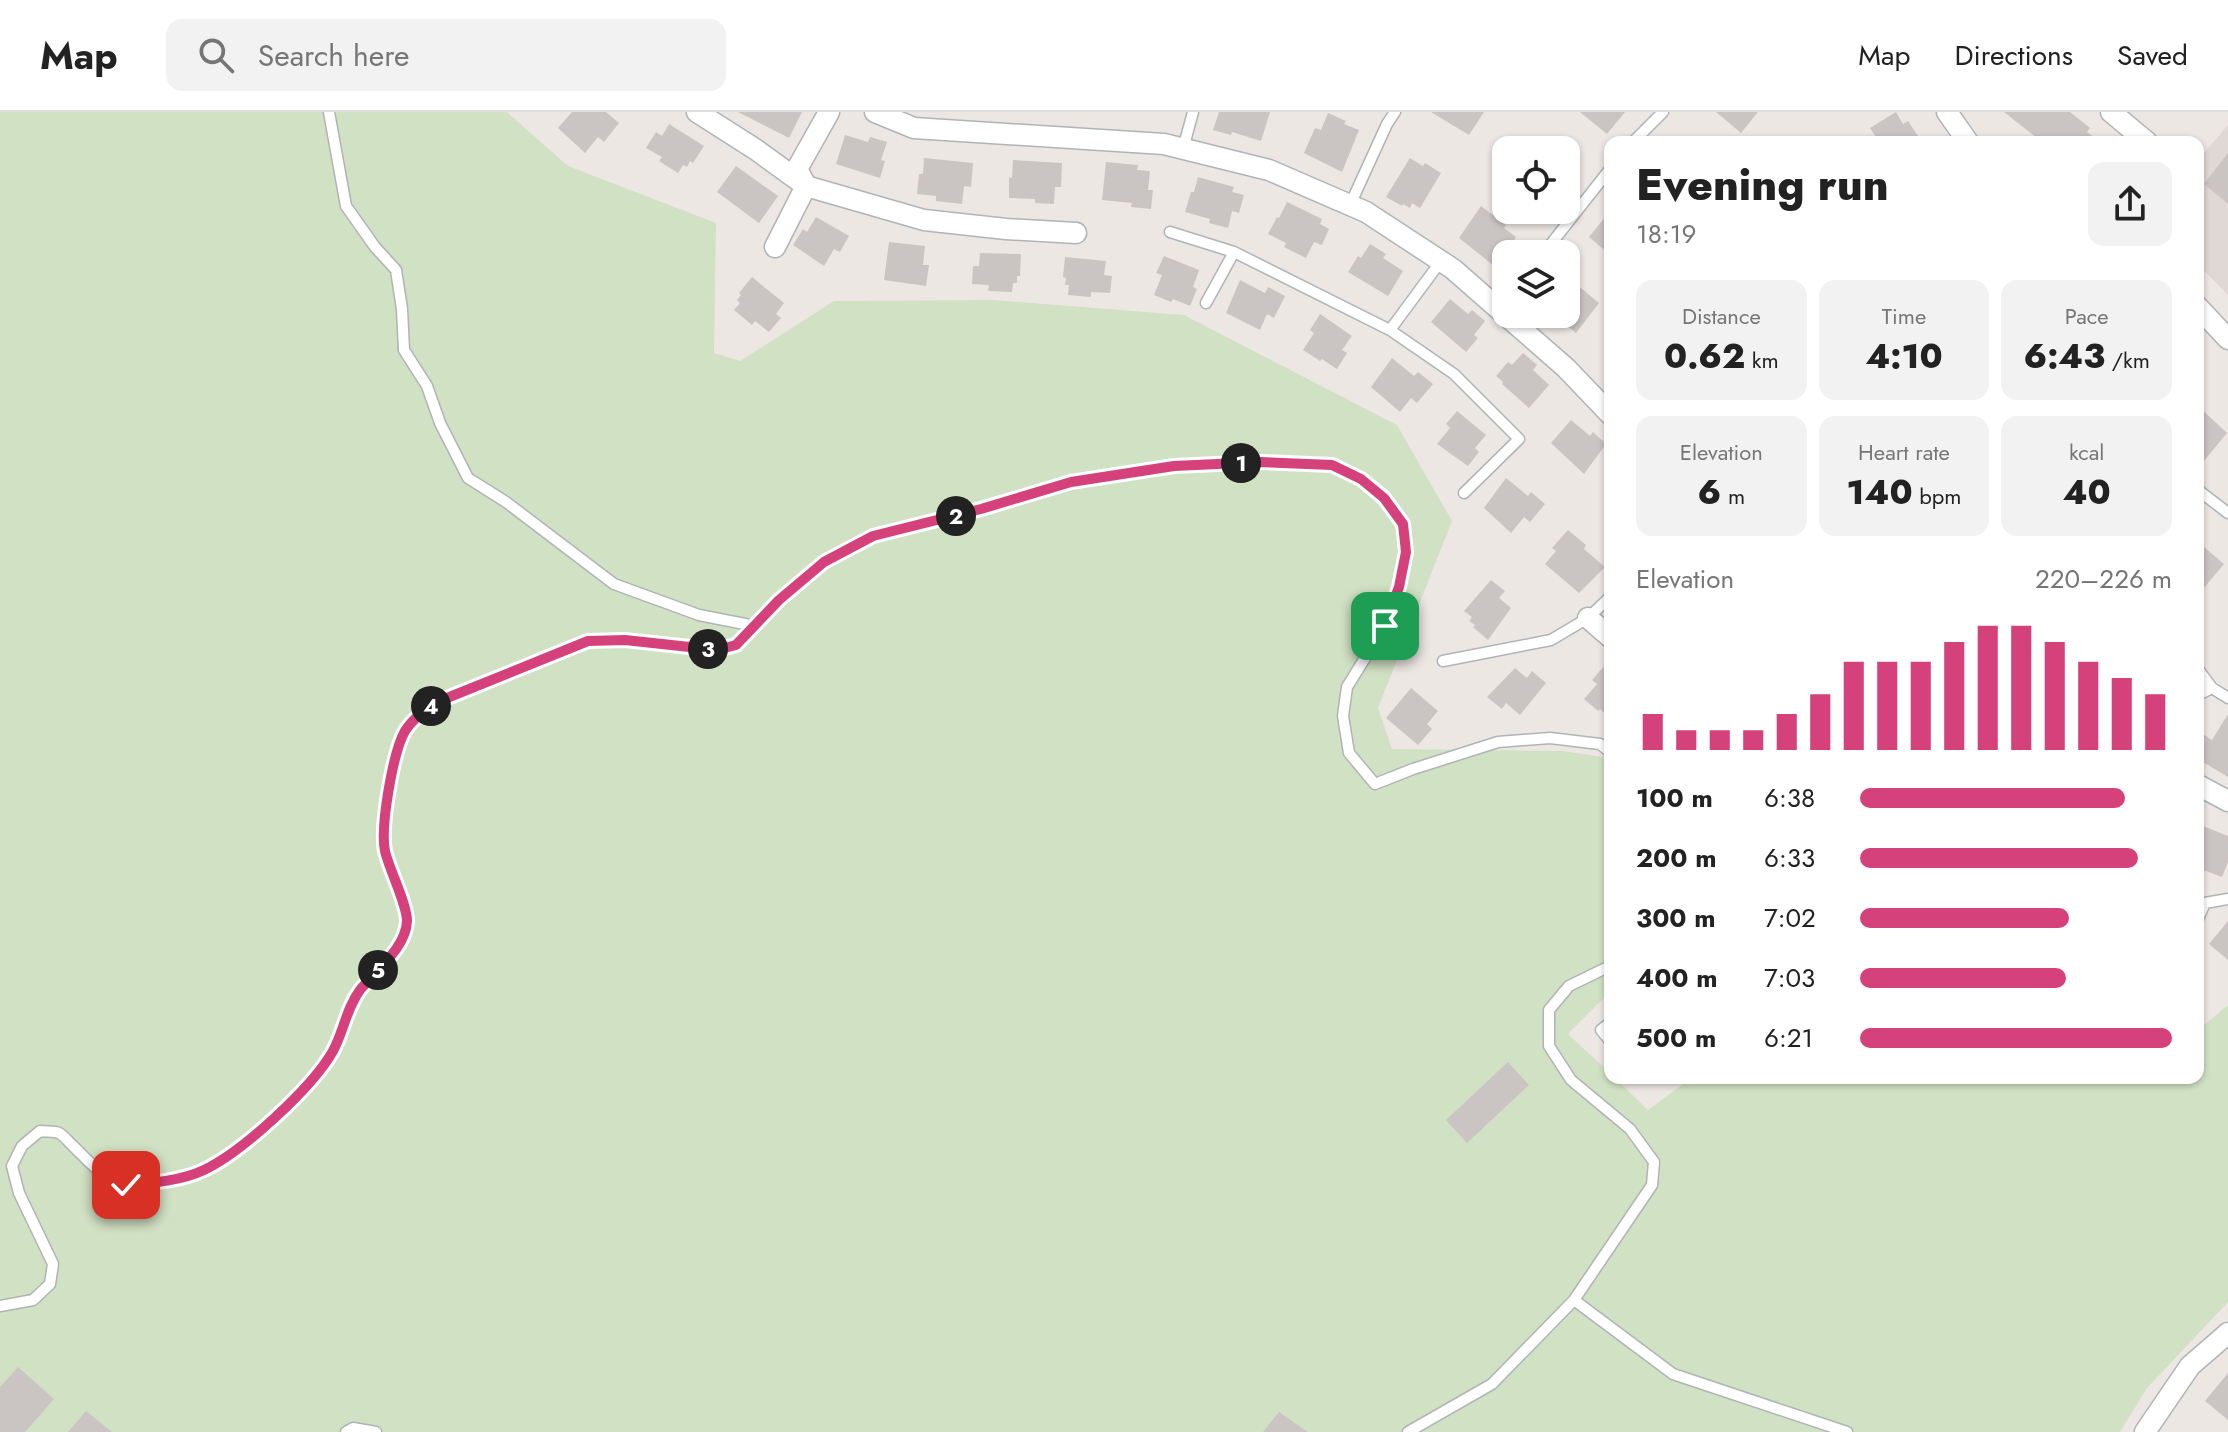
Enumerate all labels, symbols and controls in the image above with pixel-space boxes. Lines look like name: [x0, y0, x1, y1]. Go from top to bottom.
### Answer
search box: [166, 19, 726, 91]
text: Map: [40, 28, 118, 83]
icon: search: [194, 33, 238, 77]
text: Search here: [258, 34, 410, 77]
text: Map: [1858, 35, 1910, 76]
text: Directions: [1954, 35, 2073, 76]
text: Saved: [2117, 35, 2188, 76]
map controls: [1492, 136, 1580, 328]
button: locate: [1492, 136, 1580, 224]
text: Evening run: [1636, 153, 1889, 217]
button: share: [2088, 162, 2172, 246]
text: 18:19: [1636, 215, 1696, 253]
button: layers: [1492, 240, 1580, 328]
text: Distance: [1682, 300, 1761, 332]
text: Time: [1882, 300, 1926, 332]
text: Pace: [2065, 300, 2109, 332]
text: 0.62: [1664, 332, 1745, 381]
text: 4:10: [1865, 332, 1943, 381]
text: 6:43: [2023, 332, 2105, 381]
text: km: [1745, 344, 1779, 376]
text: /km: [2105, 344, 2150, 376]
text: Elevation: [1680, 436, 1763, 468]
text: Heart rate: [1858, 436, 1950, 468]
text: kcal: [2069, 436, 2104, 468]
pin: 1: [1221, 443, 1261, 483]
text: 1: [1235, 447, 1247, 479]
text: 6: [1698, 468, 1721, 517]
text: 140: [1847, 468, 1913, 517]
text: 40: [2063, 468, 2111, 517]
text: m: [1721, 480, 1745, 512]
text: bpm: [1913, 480, 1961, 512]
pin: 2: [936, 496, 976, 536]
text: 2: [949, 500, 963, 532]
text: Elevation: [1636, 560, 1734, 598]
text: 220–226 m: [2035, 560, 2172, 598]
pin: [1351, 592, 1419, 660]
icon: arrive: [1363, 604, 1407, 648]
pin: 3: [688, 629, 728, 669]
text: 3: [701, 633, 715, 665]
pin: 4: [411, 686, 451, 726]
text: 4: [423, 690, 439, 722]
text: 100 m: [1636, 779, 1713, 817]
text: 6:38: [1764, 779, 1815, 817]
text: 200 m: [1636, 839, 1717, 877]
text: 6:33: [1764, 839, 1815, 877]
text: 300 m: [1636, 899, 1716, 937]
text: 7:02: [1764, 899, 1816, 937]
pin: 5: [358, 950, 398, 990]
text: 5: [371, 954, 385, 986]
text: 400 m: [1636, 959, 1718, 997]
text: 7:03: [1764, 959, 1815, 997]
text: 500 m: [1636, 1019, 1716, 1057]
text: 6:21: [1764, 1019, 1813, 1057]
pin: [92, 1151, 160, 1219]
icon: check: [104, 1163, 148, 1207]

